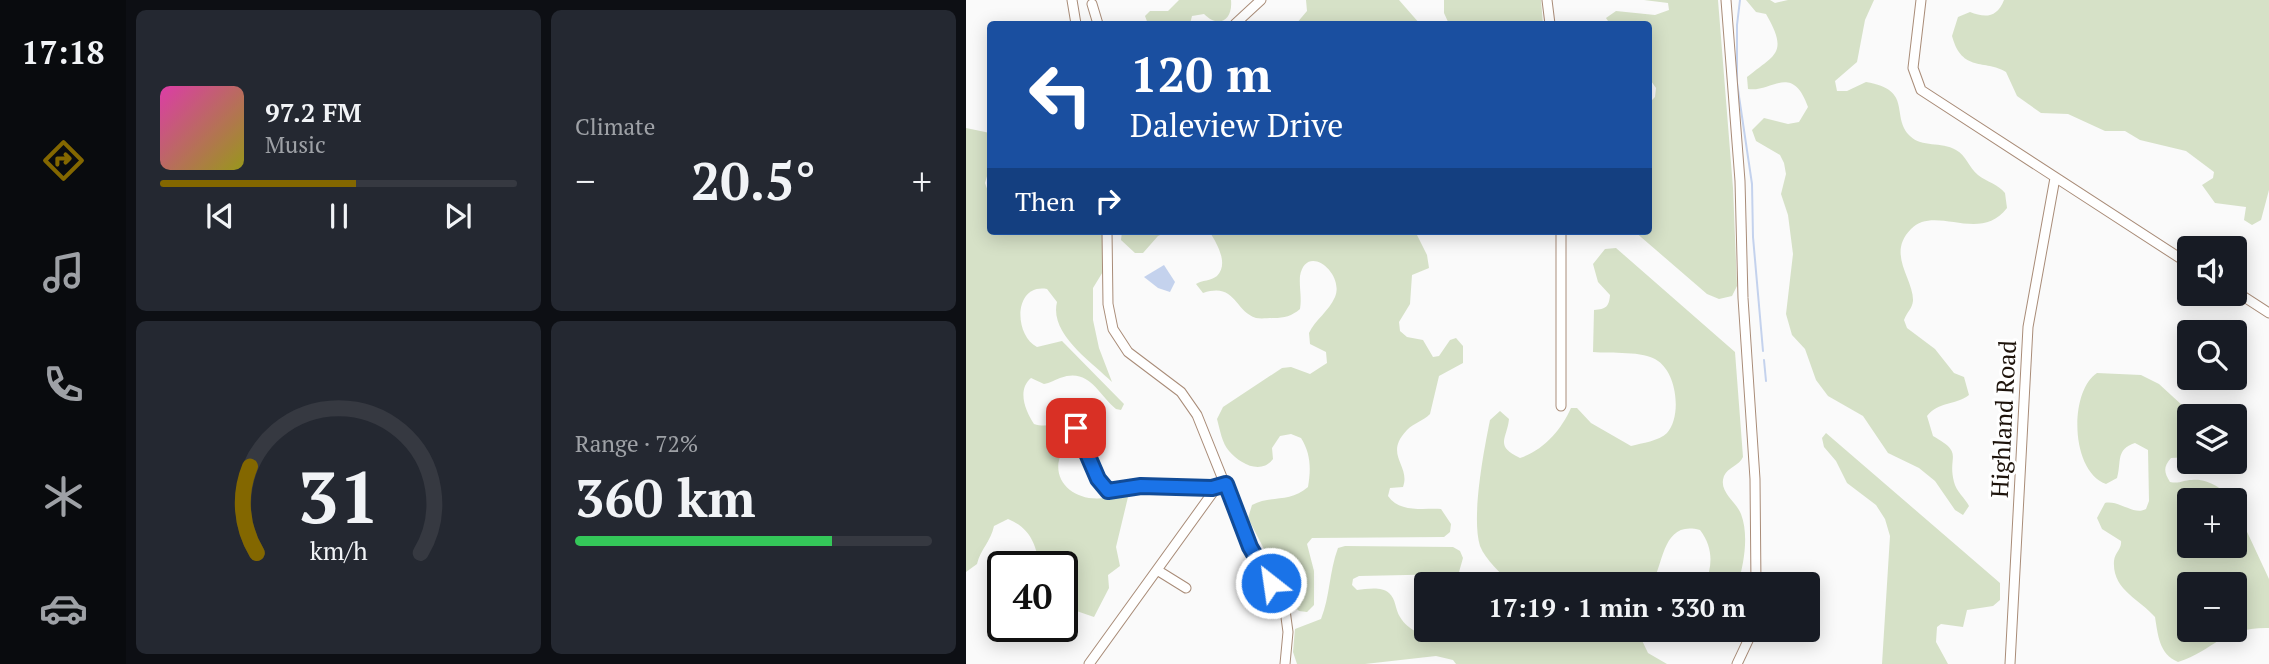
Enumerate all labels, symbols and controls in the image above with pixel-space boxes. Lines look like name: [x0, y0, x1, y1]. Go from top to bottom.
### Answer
text: 17:18: [21, 31, 105, 73]
text: 120 m: [1130, 41, 1272, 106]
icon: left: [1015, 49, 1106, 140]
text: 97.2 FM: [265, 95, 362, 129]
text: Daleview Drive: [1130, 104, 1343, 146]
text: Climate: [575, 111, 655, 142]
text: Music: [265, 129, 326, 160]
icon: directions: [39, 136, 88, 185]
text: 20.5°: [691, 146, 816, 215]
text: −: [575, 156, 595, 206]
text: +: [912, 156, 932, 206]
icon: right: [1089, 182, 1127, 220]
text: Then: [1015, 184, 1075, 218]
icon: previous: [201, 197, 239, 235]
icon: pause: [320, 197, 358, 235]
icon: next: [439, 197, 477, 235]
map controls: [2177, 236, 2247, 642]
button: sound: [2177, 236, 2247, 306]
icon: music: [39, 248, 88, 297]
button: search: [2177, 320, 2247, 390]
street label: Highland Road: [1983, 339, 2023, 499]
icon: phone: [39, 360, 88, 409]
pin: [1046, 398, 1106, 458]
button: layers: [2177, 404, 2247, 474]
icon: arrive: [1057, 409, 1095, 447]
text: Range · 72%: [575, 428, 698, 459]
text: 31: [297, 448, 380, 545]
text: 360 km: [575, 463, 756, 532]
icon: climate: [39, 472, 88, 521]
button: +: [2177, 488, 2247, 558]
text: km/h: [310, 534, 368, 567]
position arrow: [1234, 546, 1308, 620]
speed limit sign: 40: [987, 551, 1078, 642]
button: −: [2177, 572, 2247, 642]
icon: car: [39, 584, 88, 633]
text: 17:19 · 1 min · 330 m: [1488, 590, 1746, 624]

